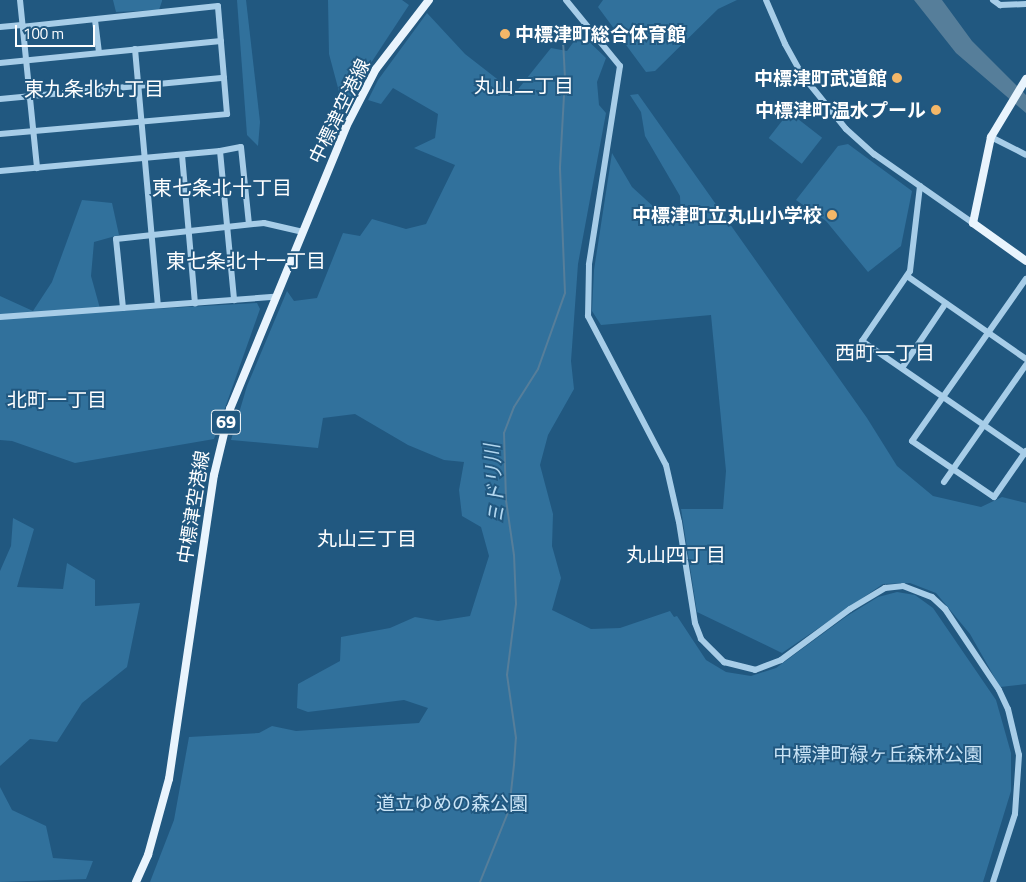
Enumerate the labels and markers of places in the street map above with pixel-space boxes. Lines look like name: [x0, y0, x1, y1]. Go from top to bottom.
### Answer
place label: 中標津町総合体育館: [515, 23, 686, 45]
marker: 中標津町総合体育館: [499, 28, 511, 40]
place label: 中標津町武道館: [754, 67, 887, 89]
marker: 中標津町武道館: [891, 72, 903, 84]
place label: 中標津町温水プール: [755, 99, 926, 121]
marker: 中標津町温水プール: [930, 104, 942, 116]
place label: 中標津町立丸山小学校: [632, 204, 822, 226]
marker: 中標津町立丸山小学校: [826, 209, 838, 221]

